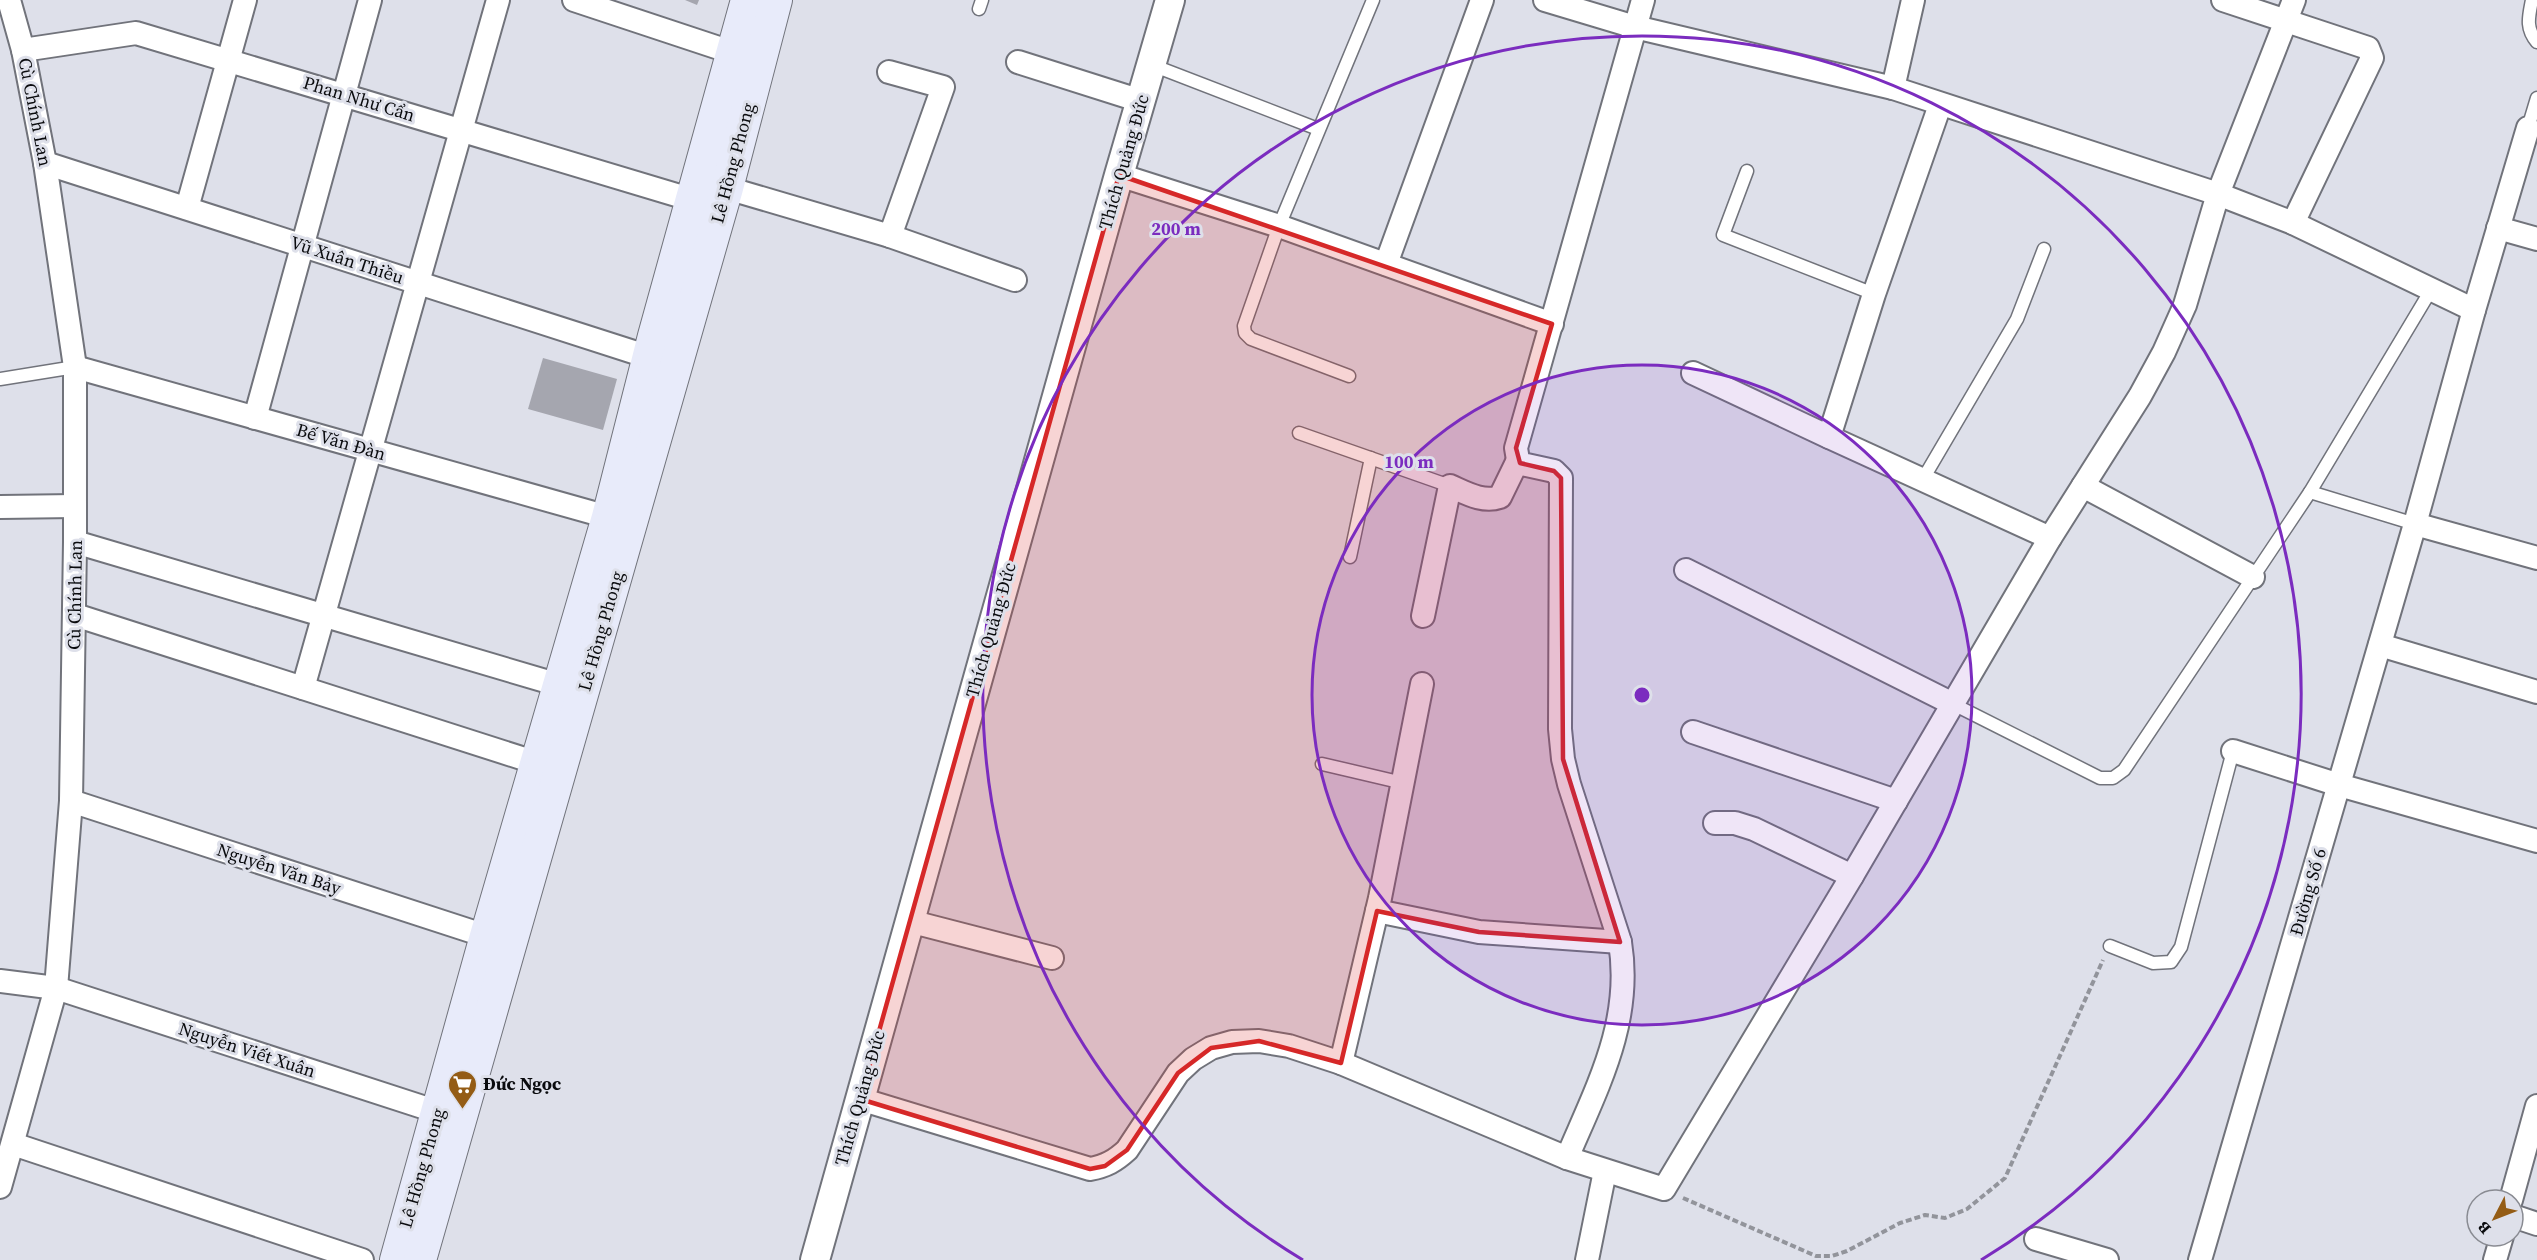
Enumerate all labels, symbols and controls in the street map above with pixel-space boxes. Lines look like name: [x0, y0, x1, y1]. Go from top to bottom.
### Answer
street label: Cù Chính Lan: [13, 56, 58, 168]
street label: Phan Như Cẩn: [300, 70, 418, 127]
street label: Thích Quảng Đức: [1092, 91, 1155, 232]
street label: Lê Hồng Phong: [704, 100, 761, 226]
text: 200 m: [1151, 216, 1201, 241]
street label: Vũ Xuân Thiều: [287, 229, 407, 290]
street label: Bế Văn Đàn: [294, 417, 389, 466]
text: 100 m: [1384, 449, 1434, 474]
street label: Cù Chính Lan: [61, 540, 88, 650]
street label: Thích Quảng Đức: [959, 559, 1022, 700]
street label: Lê Hồng Phong: [571, 568, 630, 694]
centre of rings: [1632, 685, 1652, 705]
street label: Nguyễn Văn Bảy: [214, 837, 345, 901]
street label: Đường Số 6: [2283, 845, 2332, 939]
street label: Nguyễn Viết Xuân: [176, 1016, 319, 1083]
street label: Thích Quảng Đức: [828, 1027, 891, 1168]
supermarket icon: Đức Ngọc: [446, 1068, 478, 1110]
place label: Đức Ngọc: [483, 1071, 561, 1096]
street label: Lê Hồng Phong: [392, 1105, 451, 1231]
north arrow: [2465, 1188, 2525, 1248]
text: B: [2472, 1216, 2496, 1239]

